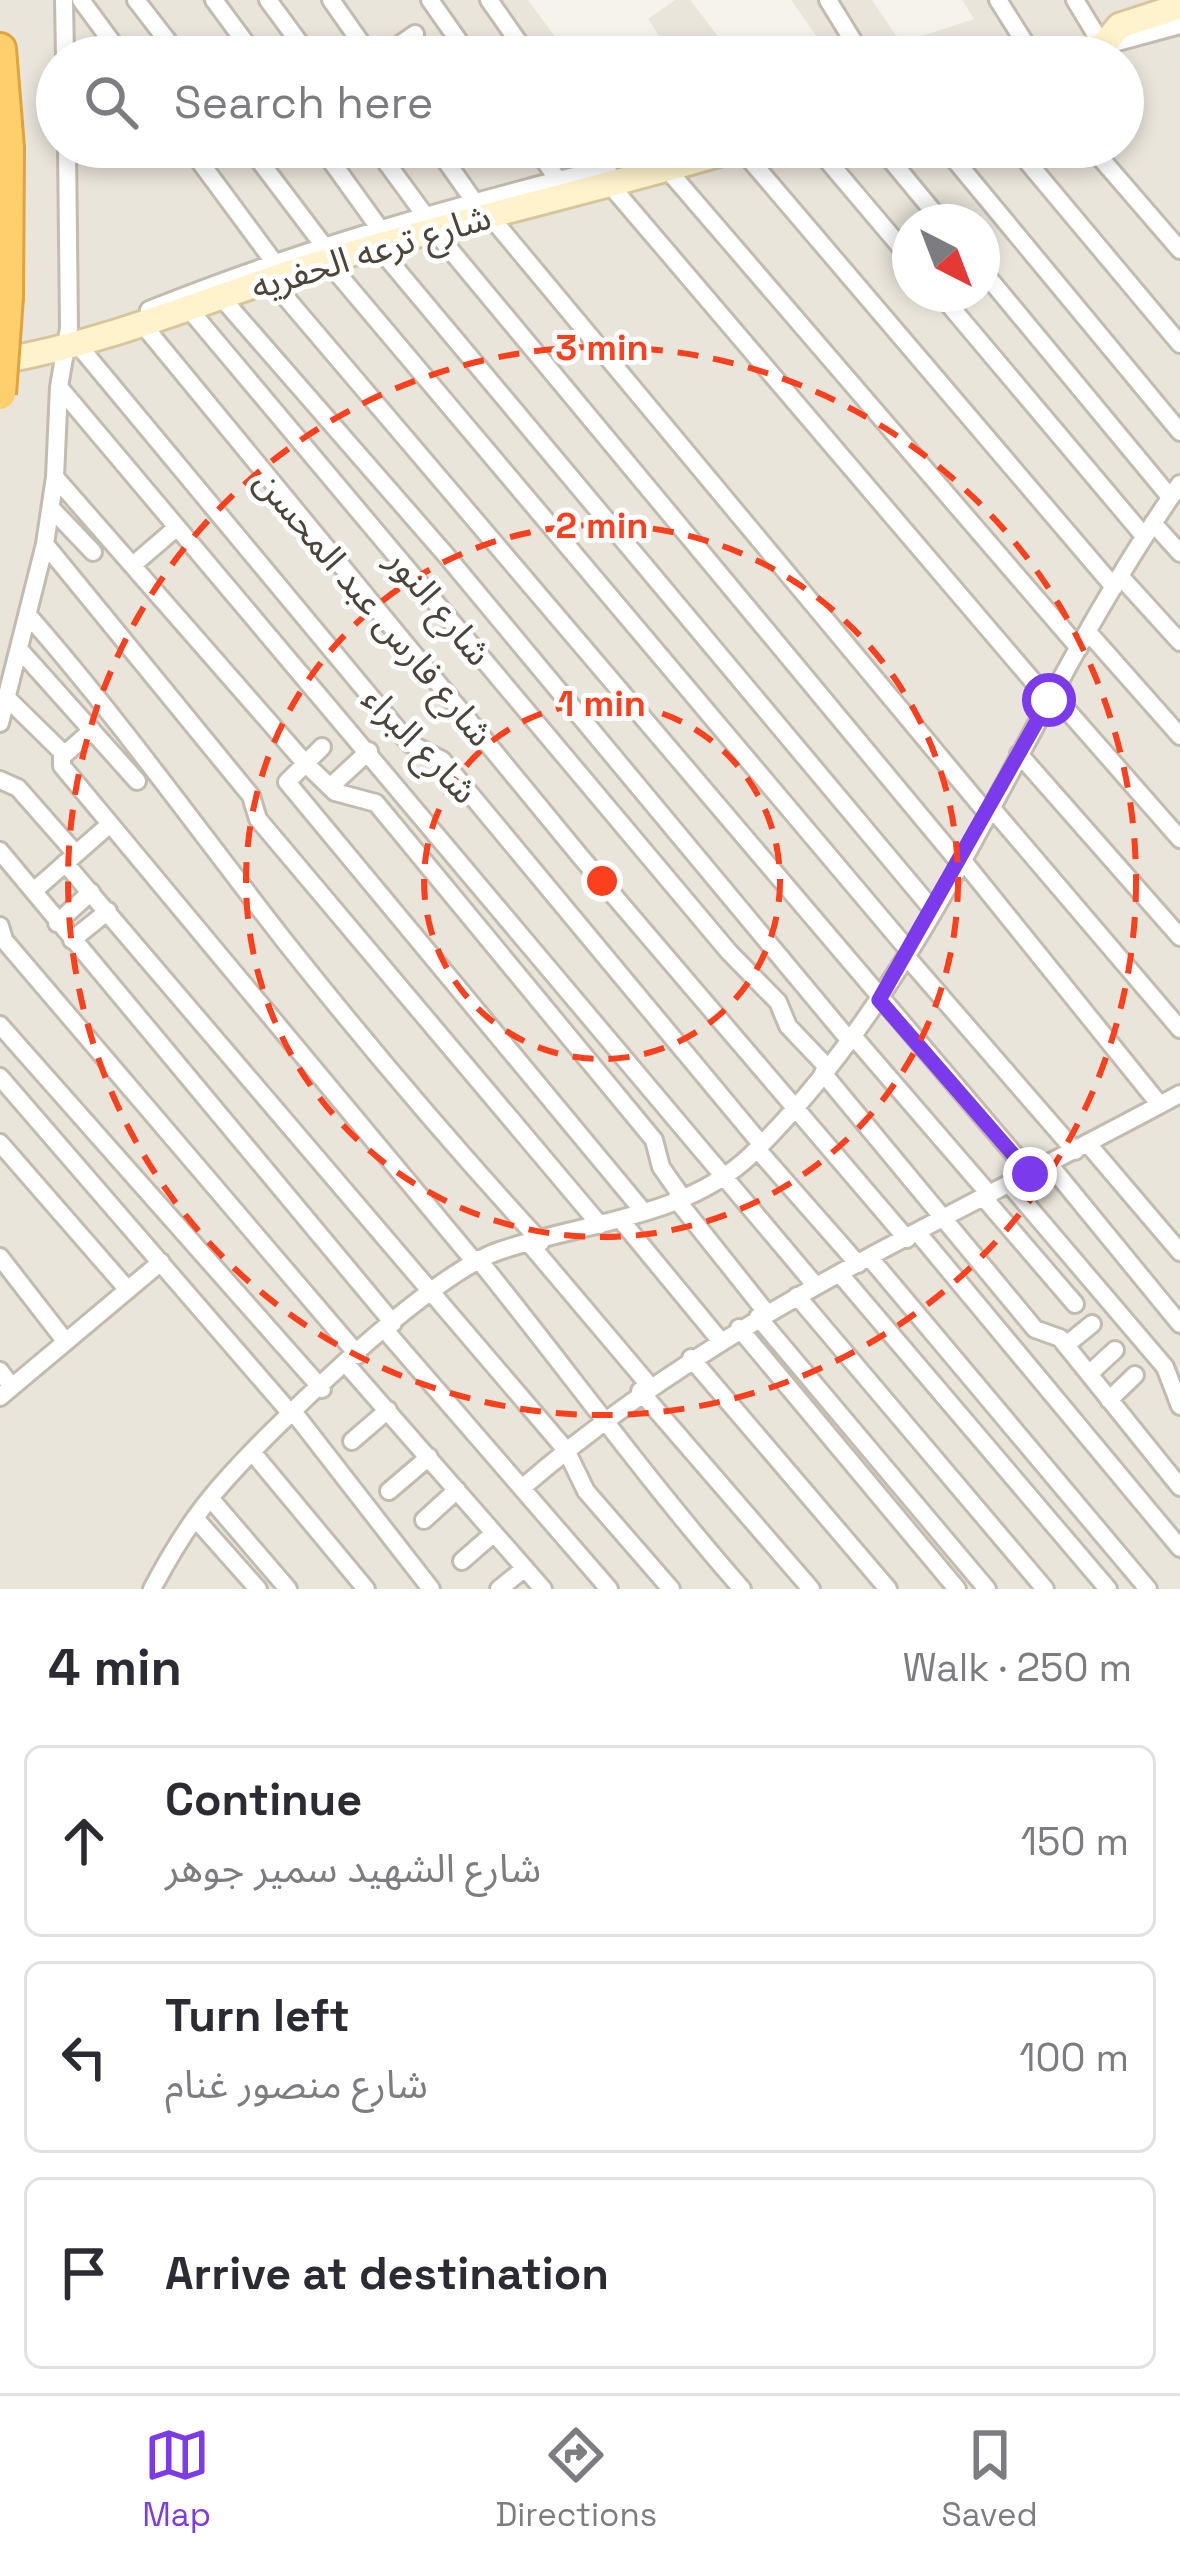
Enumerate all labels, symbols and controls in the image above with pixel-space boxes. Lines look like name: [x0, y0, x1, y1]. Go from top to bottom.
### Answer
search box: [36, 36, 1144, 168]
icon: search: [78, 69, 144, 135]
text: Search here: [174, 74, 433, 131]
street label: شارع ترعه الحفريه: [245, 194, 497, 313]
north arrow: [892, 204, 1000, 312]
text: 3 min: [555, 325, 649, 371]
street label: شارع فارس عبد المحسن: [242, 460, 504, 758]
text: 2 min: [555, 503, 649, 549]
street label: شارع النور: [373, 538, 502, 677]
route start: [1022, 673, 1076, 727]
street label: شارع البراء: [350, 676, 487, 816]
text: 1 min: [558, 681, 646, 727]
centre of rings: [581, 860, 623, 902]
route end: [1003, 1147, 1057, 1201]
text: 4 min: [48, 1635, 182, 1700]
text: Walk · 250 m: [903, 1643, 1132, 1692]
text: Continue: [165, 1771, 362, 1828]
icon: ahead: [51, 1808, 117, 1874]
text: 150 m: [1021, 1817, 1129, 1866]
text: شارع الشهيد سمير جوهر: [165, 1844, 541, 1893]
text: Turn left: [165, 1987, 350, 2044]
icon: left: [51, 2024, 117, 2090]
text: 100 m: [1019, 2033, 1129, 2082]
text: شارع منصور غنام: [165, 2060, 428, 2109]
icon: arrive: [51, 2240, 117, 2306]
text: Arrive at destination: [165, 2245, 609, 2302]
tab: Map: [142, 2422, 211, 2536]
tab: Directions: [495, 2422, 657, 2536]
tab: Saved: [942, 2422, 1038, 2536]

